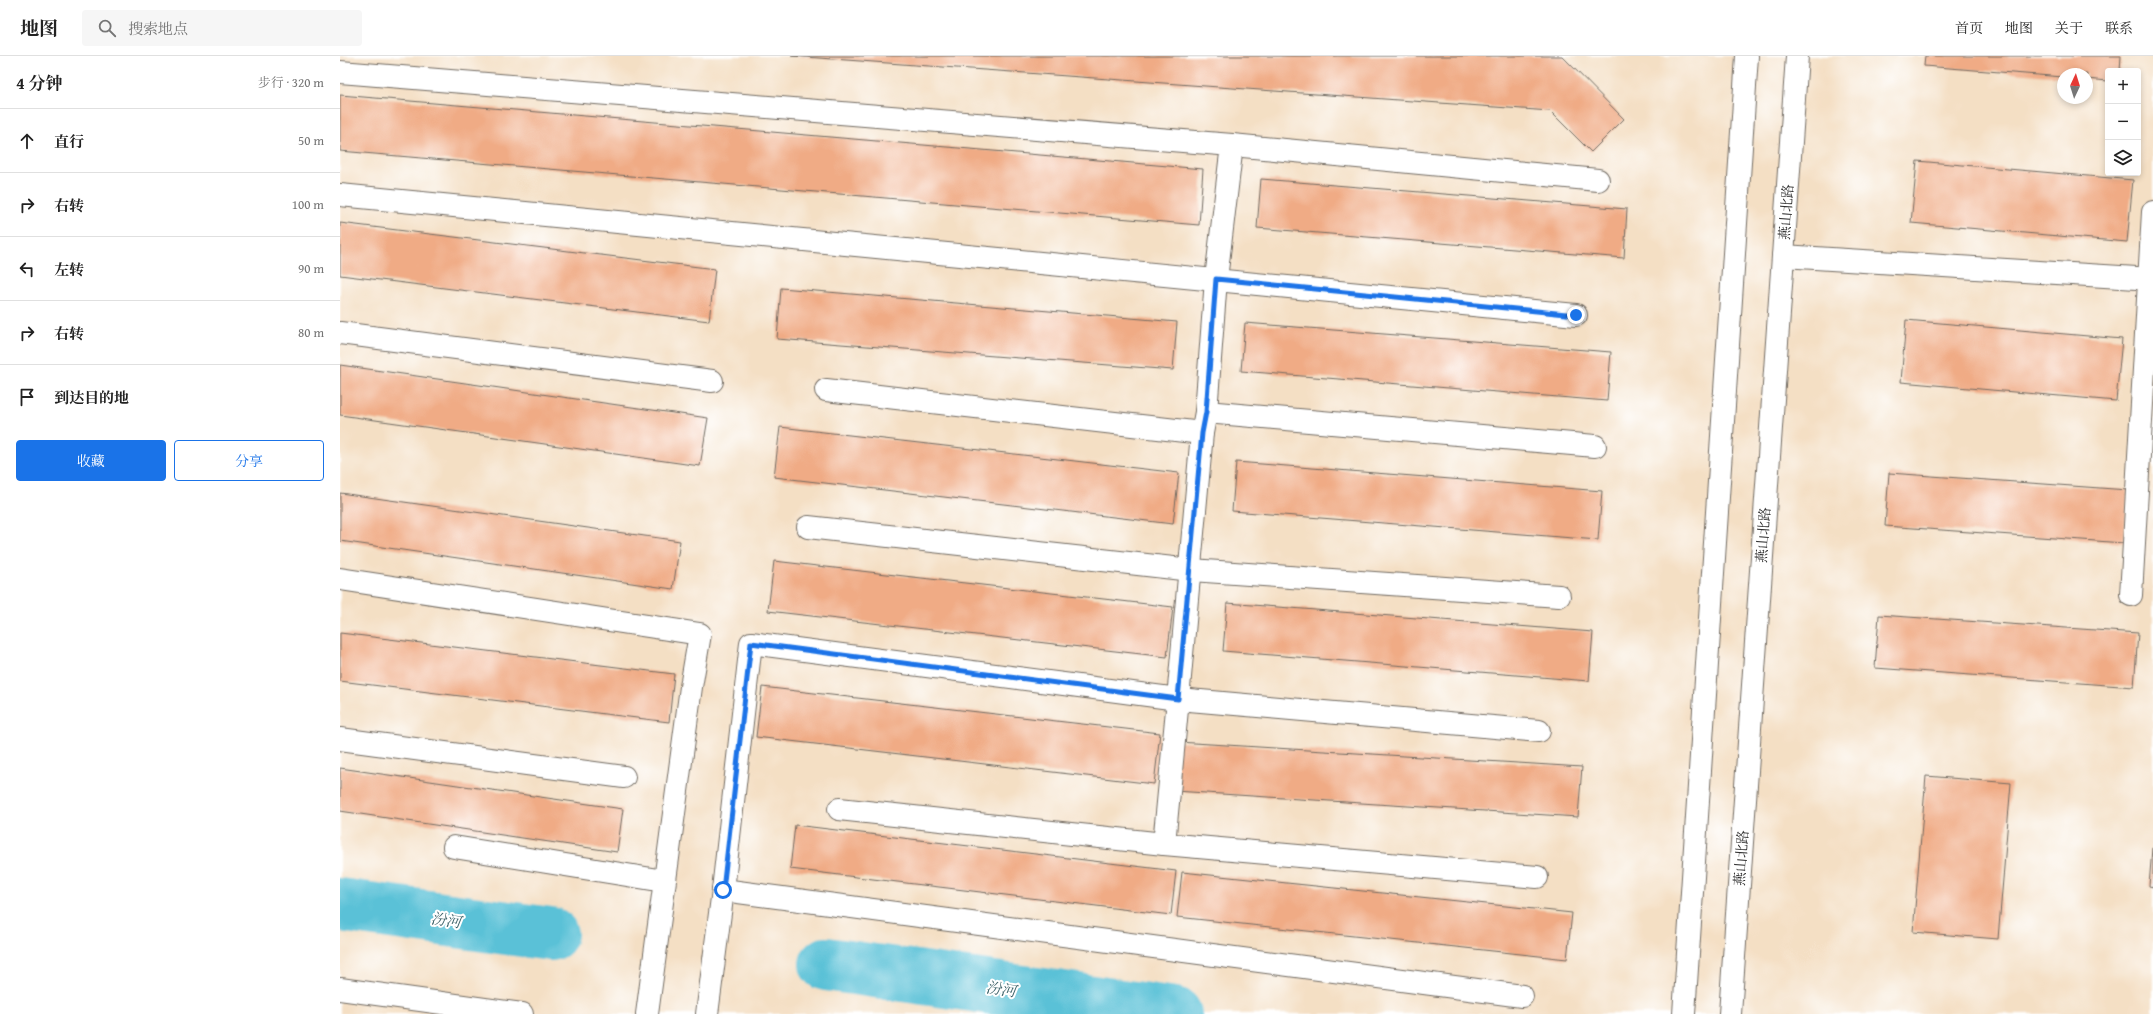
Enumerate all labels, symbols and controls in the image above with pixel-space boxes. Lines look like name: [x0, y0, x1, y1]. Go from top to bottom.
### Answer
search box: [82, 10, 362, 46]
text: 地图: [20, 14, 58, 42]
icon: search: [96, 17, 118, 39]
text: 搜索地点: [128, 18, 188, 39]
text: 首页: [1955, 18, 1983, 38]
text: 地图: [2005, 18, 2033, 38]
text: 关于: [2055, 18, 2083, 38]
text: 联系: [2105, 18, 2133, 38]
north arrow: [2057, 68, 2093, 104]
map controls: [2105, 68, 2141, 176]
button: +: [2105, 68, 2141, 104]
text: 4 分钟: [16, 70, 63, 95]
text: 步行 · 320 m: [258, 73, 324, 92]
button: −: [2105, 104, 2141, 140]
icon: ahead: [16, 130, 38, 152]
text: 直行: [54, 131, 84, 152]
text: 50 m: [298, 131, 324, 150]
button: layers: [2105, 140, 2141, 176]
street label: 燕山北路: [1774, 183, 1798, 241]
icon: right: [16, 194, 38, 216]
text: 右转: [54, 195, 84, 216]
text: 100 m: [292, 195, 324, 214]
icon: left: [16, 258, 38, 280]
text: 左转: [54, 259, 84, 280]
text: 90 m: [298, 259, 324, 278]
route end: [1567, 306, 1585, 324]
icon: right: [16, 322, 38, 344]
text: 右转: [54, 323, 84, 344]
text: 80 m: [298, 323, 324, 342]
icon: arrive: [16, 386, 38, 408]
text: 到达目的地: [54, 387, 129, 408]
button: 收藏: [16, 440, 166, 481]
button: 分享: [174, 440, 324, 481]
street label: 燕山北路: [1751, 506, 1775, 564]
street label: 燕山北路: [1729, 829, 1753, 887]
route start: [714, 881, 732, 899]
water label: 汾河: [430, 908, 465, 933]
water label: 汾河: [985, 977, 1020, 1002]

